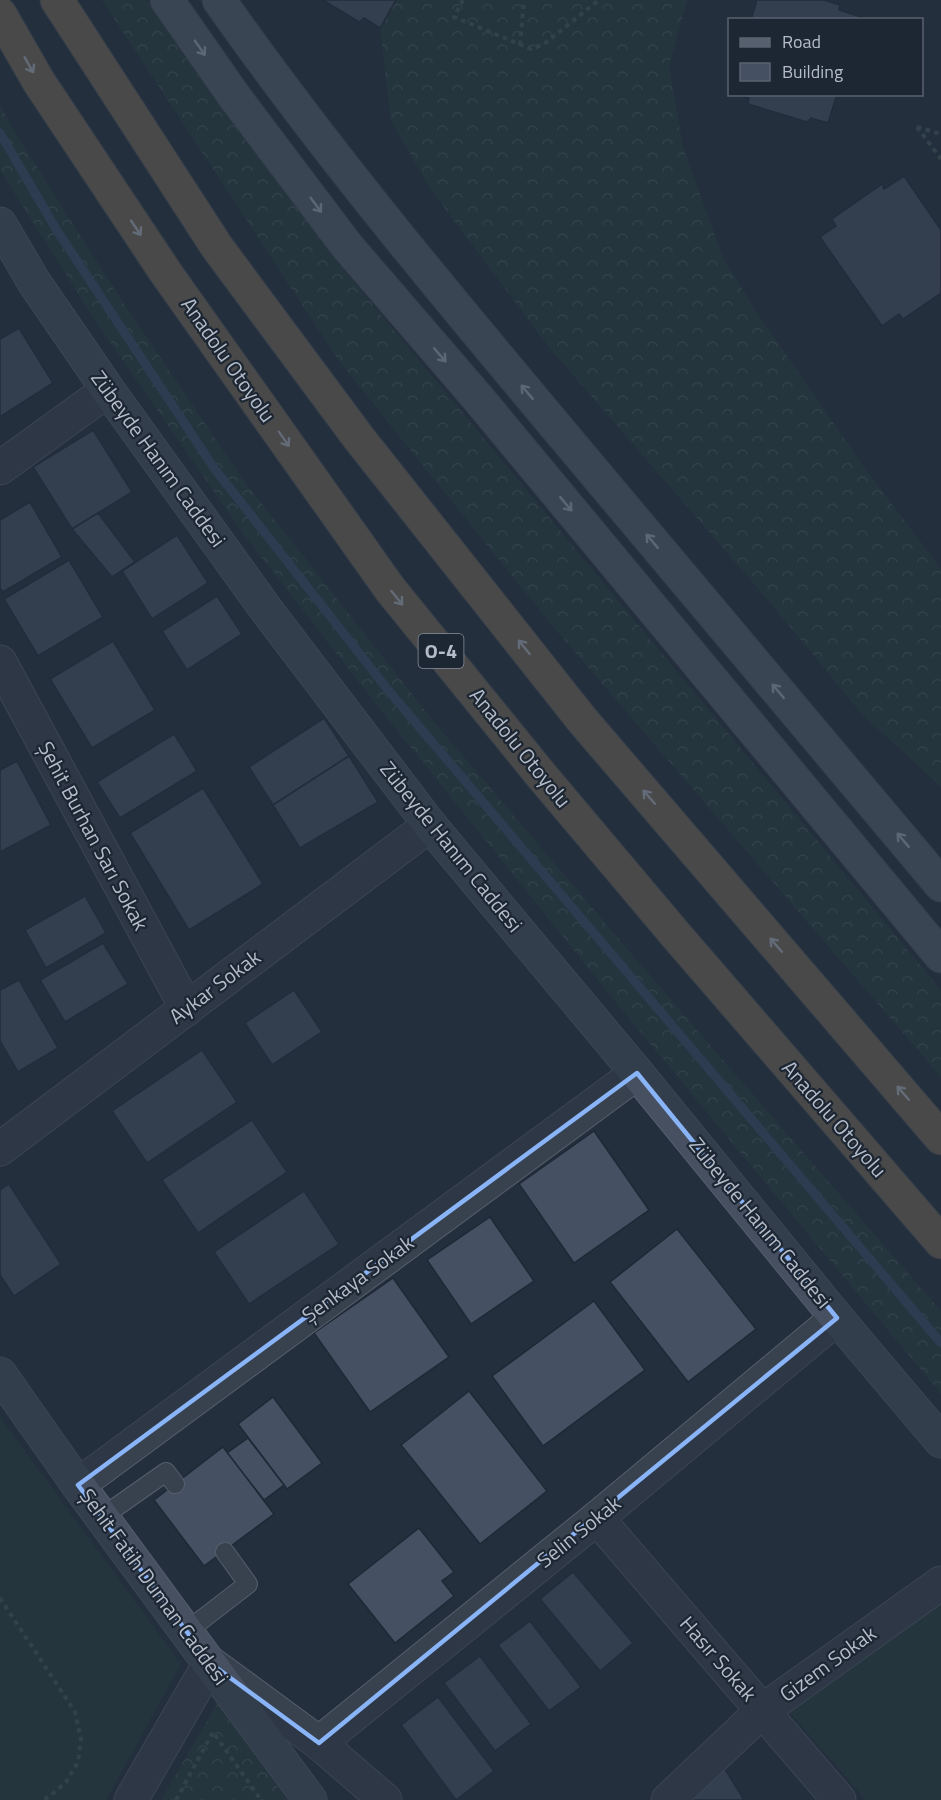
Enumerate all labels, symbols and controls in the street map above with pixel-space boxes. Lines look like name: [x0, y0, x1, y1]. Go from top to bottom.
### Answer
legend: [728, 18, 923, 96]
text: Road: [782, 28, 821, 55]
one-way arrow: [194, 39, 206, 55]
one-way arrow: [23, 56, 35, 73]
text: Building: [782, 58, 843, 85]
one-way arrow: [310, 196, 322, 212]
one-way arrow: [130, 219, 142, 236]
street label: Anadolu Otoyolu: [174, 290, 284, 429]
one-way arrow: [434, 347, 447, 363]
street label: Zübeyde Hanım Caddesi: [84, 363, 234, 553]
one-way arrow: [520, 385, 534, 400]
one-way arrow: [278, 431, 290, 447]
one-way arrow: [559, 496, 572, 512]
one-way arrow: [646, 533, 659, 549]
one-way arrow: [391, 590, 404, 606]
road number: O-4: [418, 634, 464, 668]
one-way arrow: [518, 640, 531, 656]
street label: Anadolu Otoyolu: [462, 680, 579, 814]
one-way arrow: [771, 684, 785, 699]
street label: Şehit Burhan Sarı Sokak: [30, 735, 157, 936]
street label: Zübeyde Hanım Caddesi: [373, 754, 531, 939]
one-way arrow: [642, 790, 656, 806]
one-way arrow: [897, 832, 910, 848]
one-way arrow: [769, 937, 782, 953]
street label: Aykar Sokak: [162, 941, 267, 1031]
street label: Anadolu Otoyolu: [775, 1053, 895, 1184]
one-way arrow: [896, 1086, 910, 1101]
street label: Zübeyde Hanım Caddesi: [682, 1130, 840, 1315]
street label: Şenkaya Sokak: [295, 1227, 420, 1330]
street label: Şehit Fatih Duman Caddesi: [72, 1481, 237, 1691]
street label: Selin Sokak: [529, 1487, 627, 1575]
street label: Hasır Sokak: [673, 1609, 765, 1708]
street label: Gizem Sokak: [772, 1617, 882, 1709]

